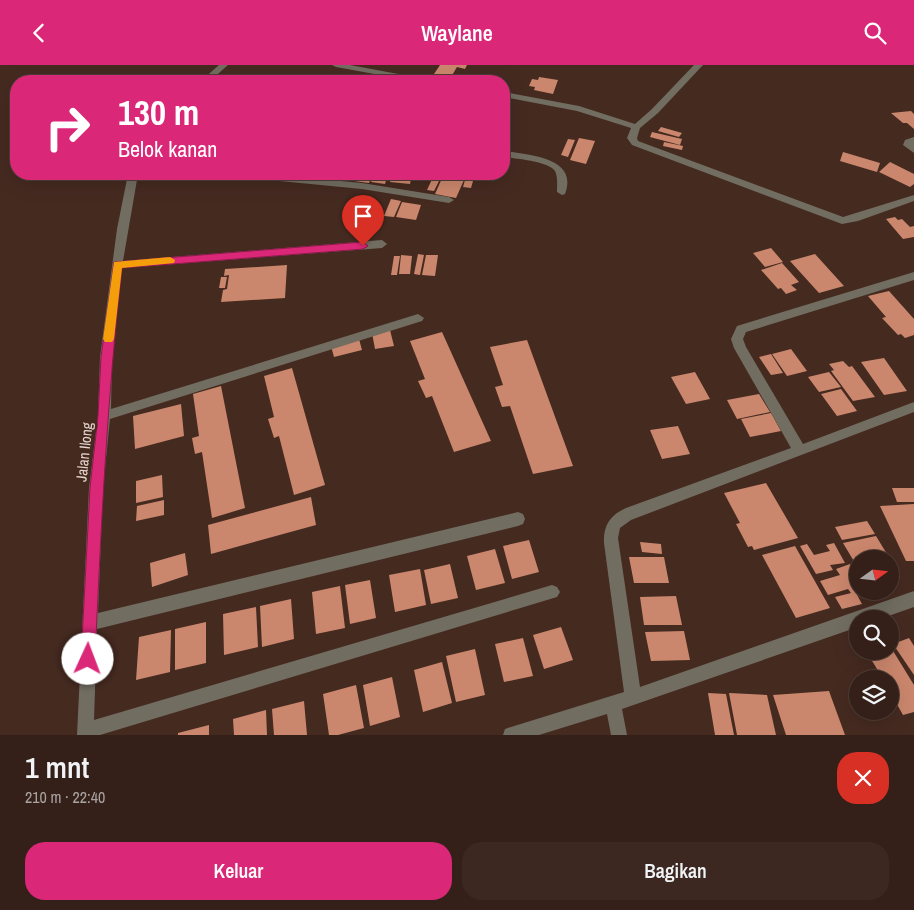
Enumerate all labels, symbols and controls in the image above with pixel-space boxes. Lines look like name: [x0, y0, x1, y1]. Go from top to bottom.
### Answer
text: Waylane: [421, 18, 493, 48]
icon: back: [25, 19, 53, 47]
icon: search: [861, 19, 889, 47]
text: 130 m: [118, 89, 199, 136]
icon: right: [35, 95, 100, 160]
text: Belok kanan: [118, 134, 217, 164]
pin: [342, 195, 384, 246]
icon: arrive: [349, 202, 377, 230]
street label: Jalan Ilong: [70, 421, 98, 483]
north arrow: [849, 550, 899, 600]
map controls: [849, 550, 899, 720]
button: search: [849, 610, 899, 660]
position arrow: [61, 632, 113, 684]
button: layers: [849, 670, 899, 720]
text: 1 mnt: [25, 747, 89, 787]
button: close: [837, 752, 889, 804]
text: 210 m · 22:40: [25, 786, 105, 808]
button: Keluar: [25, 842, 452, 900]
button: Bagikan: [462, 842, 889, 900]

